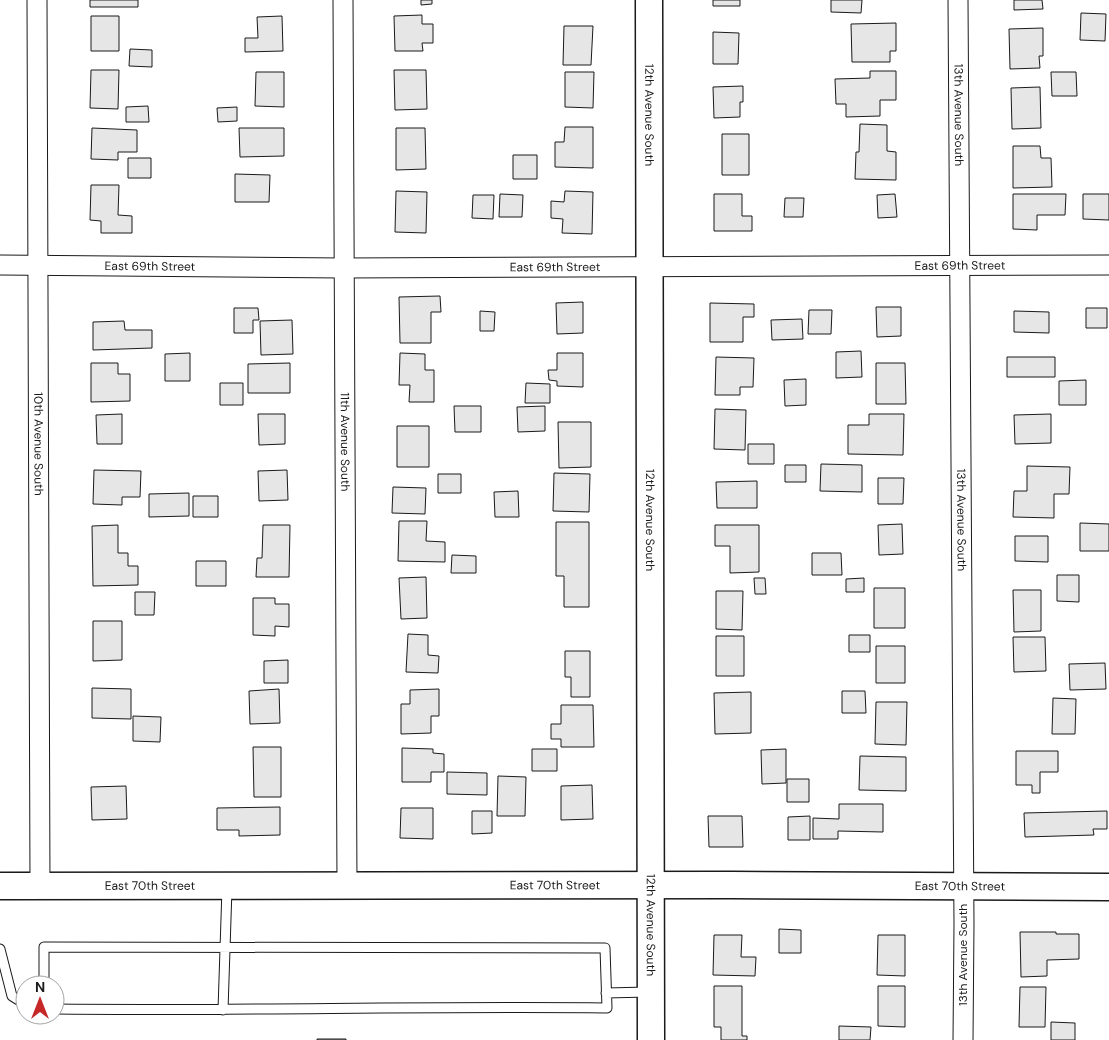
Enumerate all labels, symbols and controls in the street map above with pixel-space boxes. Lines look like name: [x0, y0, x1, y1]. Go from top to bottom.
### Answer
street label: 12th Avenue South: [641, 64, 657, 166]
street label: 13th Avenue South: [950, 64, 967, 166]
street label: East 69th Street: [915, 257, 1006, 274]
street label: East 69th Street: [105, 258, 196, 275]
street label: East 69th Street: [510, 259, 601, 275]
street label: 10th Avenue South: [30, 392, 47, 496]
street label: 11th Avenue South: [337, 392, 353, 492]
street label: 12th Avenue South: [642, 469, 658, 571]
street label: 13th Avenue South: [953, 469, 970, 571]
street label: 12th Avenue South: [643, 874, 659, 976]
street label: East 70th Street: [510, 877, 600, 893]
street label: East 70th Street: [105, 878, 195, 894]
street label: East 70th Street: [915, 878, 1006, 894]
street label: 13th Avenue South: [955, 904, 971, 1006]
north arrow: [15, 975, 65, 1025]
text: N: [35, 978, 45, 996]

